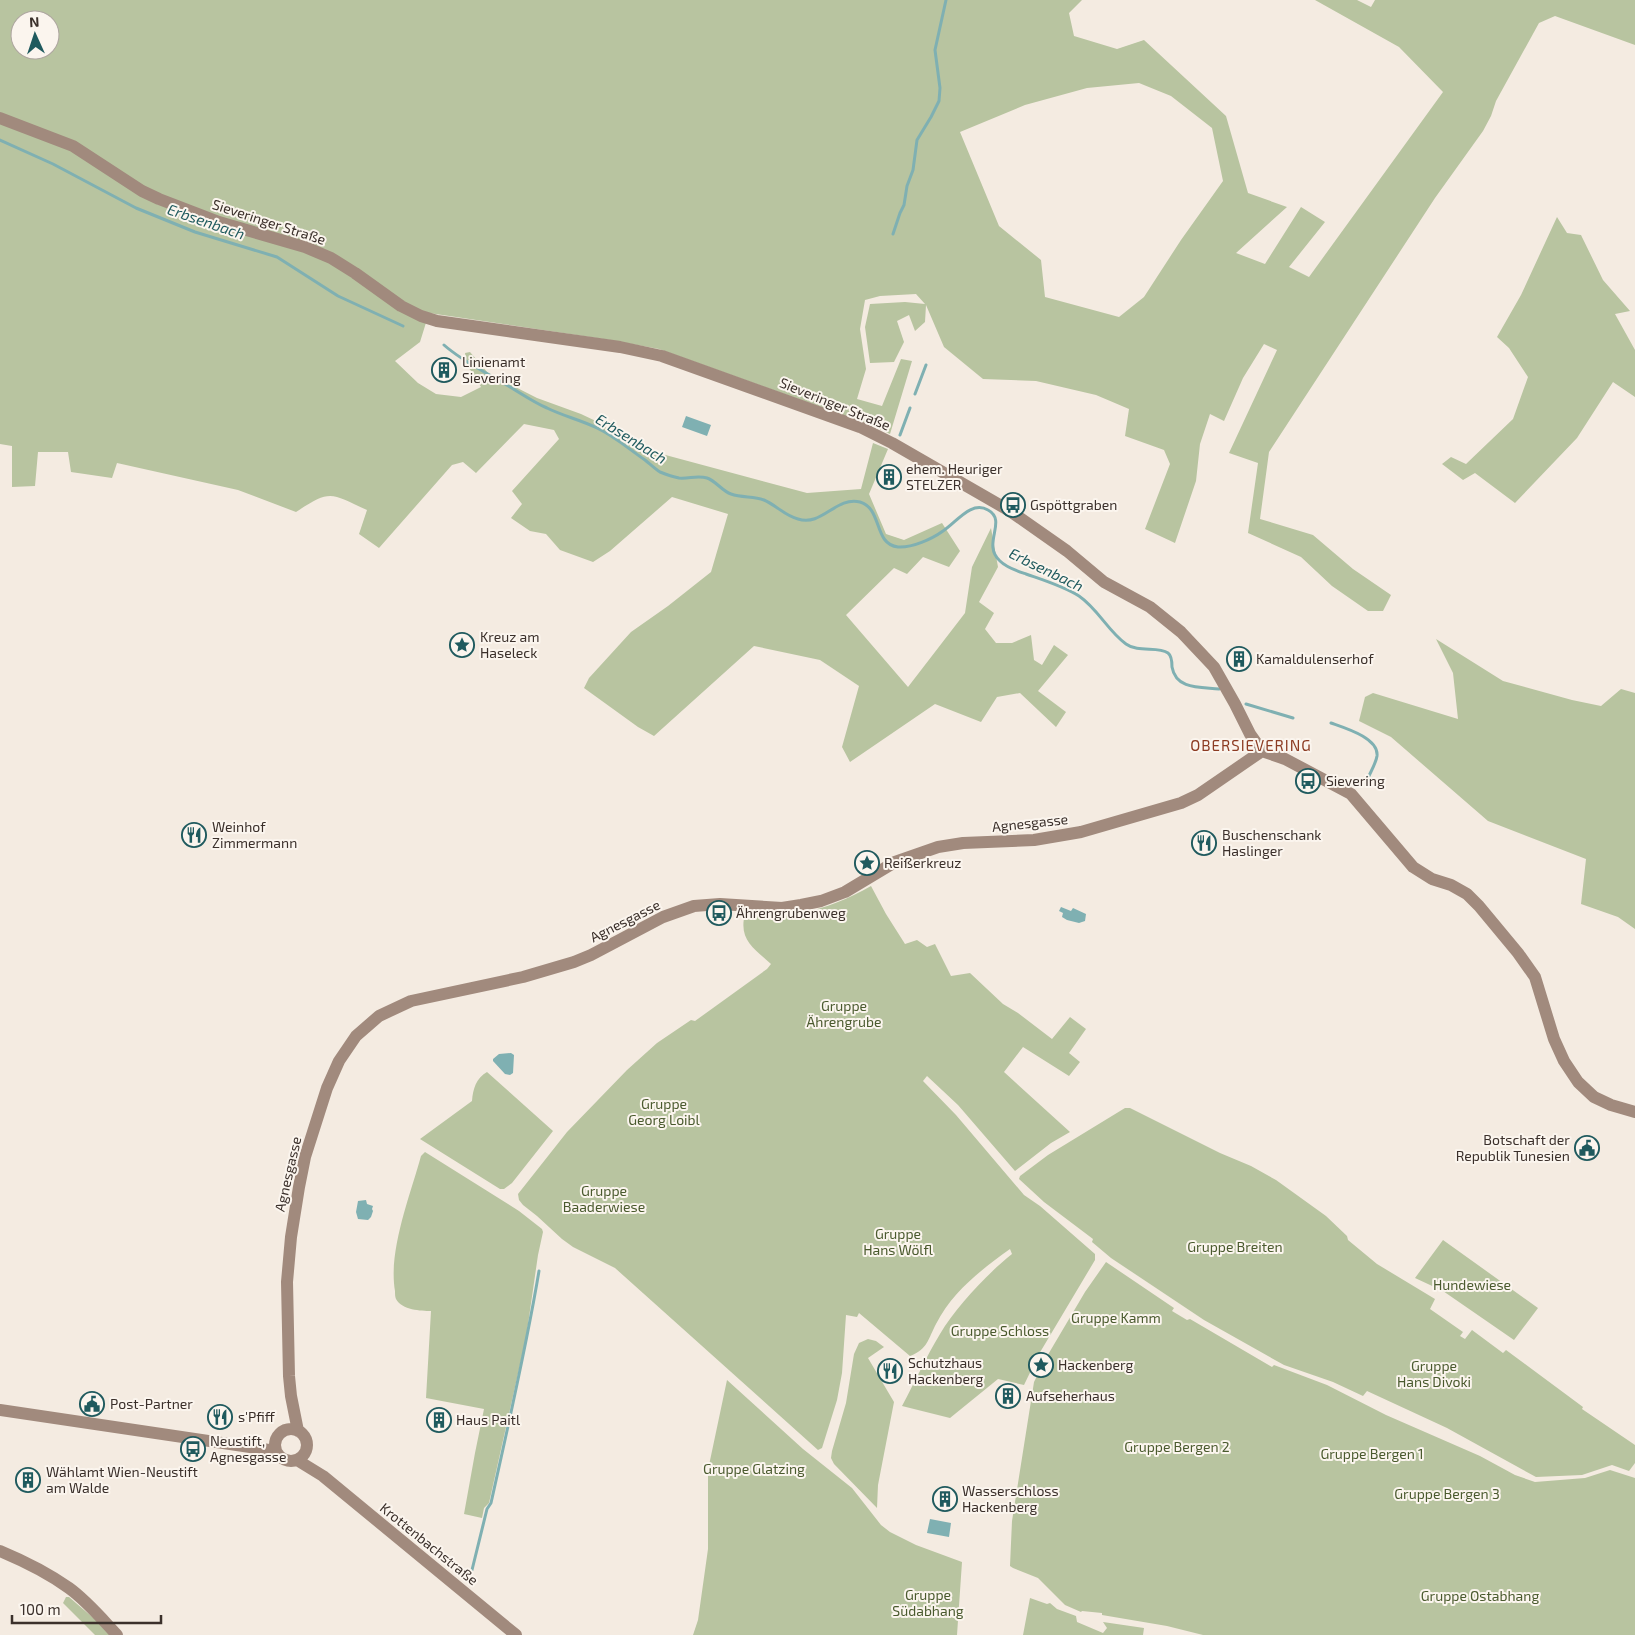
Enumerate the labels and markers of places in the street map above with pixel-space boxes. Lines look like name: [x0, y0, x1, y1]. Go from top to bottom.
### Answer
place label: Linienamt Sievering: [462, 353, 525, 386]
building icon: Linienamt Sievering: [431, 357, 457, 383]
place label: ehem. Heuriger STELZER: [906, 460, 1003, 493]
building icon: ehem. Heuriger STELZER: [876, 464, 902, 490]
bus stop icon: Gspöttgraben: [1000, 492, 1026, 518]
place label: Gspöttgraben: [1030, 496, 1117, 513]
place label: Kreuz am Haseleck: [480, 628, 539, 661]
place icon: Kreuz am Haseleck: [449, 632, 475, 658]
building icon: Kamaldulenserhof: [1226, 646, 1252, 672]
place label: Kamaldulenserhof: [1256, 650, 1374, 667]
bus stop icon: Sievering: [1295, 768, 1321, 794]
place label: Sievering: [1326, 772, 1385, 789]
place label: Weinhof Zimmermann: [212, 818, 297, 851]
restaurant icon: Weinhof Zimmermann: [181, 822, 207, 848]
place label: Buschenschank Haslinger: [1222, 826, 1321, 859]
restaurant icon: Buschenschank Haslinger: [1191, 830, 1217, 856]
place icon: Reißerkreuz: [854, 850, 880, 876]
place label: Reißerkreuz: [884, 854, 961, 871]
bus stop icon: Ährengrubenweg: [706, 900, 732, 926]
place label: Ährengrubenweg: [736, 904, 846, 921]
place label: Botschaft der Republik Tunesien: [1456, 1131, 1570, 1164]
public building icon: Botschaft der Republik Tunesien: [1574, 1135, 1600, 1161]
place icon: Hackenberg: [1028, 1352, 1054, 1378]
place label: Schutzhaus Hackenberg: [908, 1354, 984, 1387]
place label: Hackenberg: [1058, 1356, 1134, 1373]
restaurant icon: Schutzhaus Hackenberg: [877, 1358, 903, 1384]
building icon: Aufseherhaus: [995, 1383, 1021, 1409]
place label: Aufseherhaus: [1026, 1387, 1115, 1404]
public building icon: Post-Partner: [79, 1391, 105, 1417]
place label: Post-Partner: [110, 1395, 193, 1412]
restaurant icon: s'Pfiff: [207, 1404, 233, 1430]
building icon: Haus Paitl: [426, 1407, 452, 1433]
place label: s'Pfiff: [238, 1408, 276, 1425]
place label: Haus Paitl: [456, 1411, 521, 1428]
place label: Neustift, Agnesgasse: [210, 1432, 286, 1465]
bus stop icon: Neustift, Agnesgasse: [180, 1436, 206, 1462]
place label: Wählamt Wien-Neustift am Walde: [46, 1463, 198, 1496]
building icon: Wählamt Wien-Neustift am Walde: [15, 1467, 41, 1493]
place label: Wasserschloss Hackenberg: [962, 1482, 1059, 1515]
building icon: Wasserschloss Hackenberg: [932, 1486, 958, 1512]

